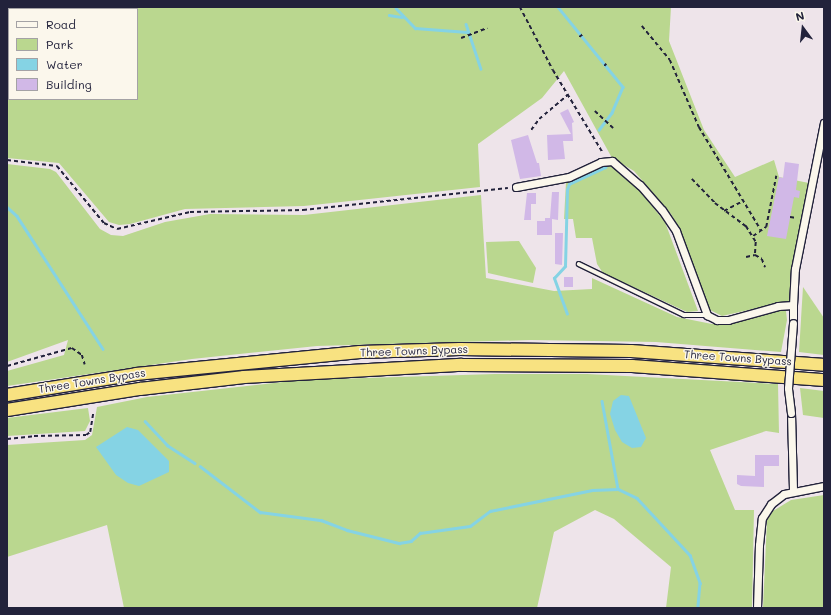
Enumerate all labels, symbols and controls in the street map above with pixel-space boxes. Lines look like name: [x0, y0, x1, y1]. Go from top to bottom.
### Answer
legend: [8, 8, 138, 100]
north arrow: [783, 8, 823, 48]
text: N: [794, 8, 806, 24]
text: Road: [46, 16, 76, 32]
text: Park: [46, 36, 73, 52]
text: Water: [46, 56, 83, 72]
text: Building: [46, 76, 92, 92]
street label: Three Towns Bypass: [360, 343, 468, 359]
street label: Three Towns Bypass: [684, 348, 792, 368]
street label: Three Towns Bypass: [38, 366, 146, 396]

